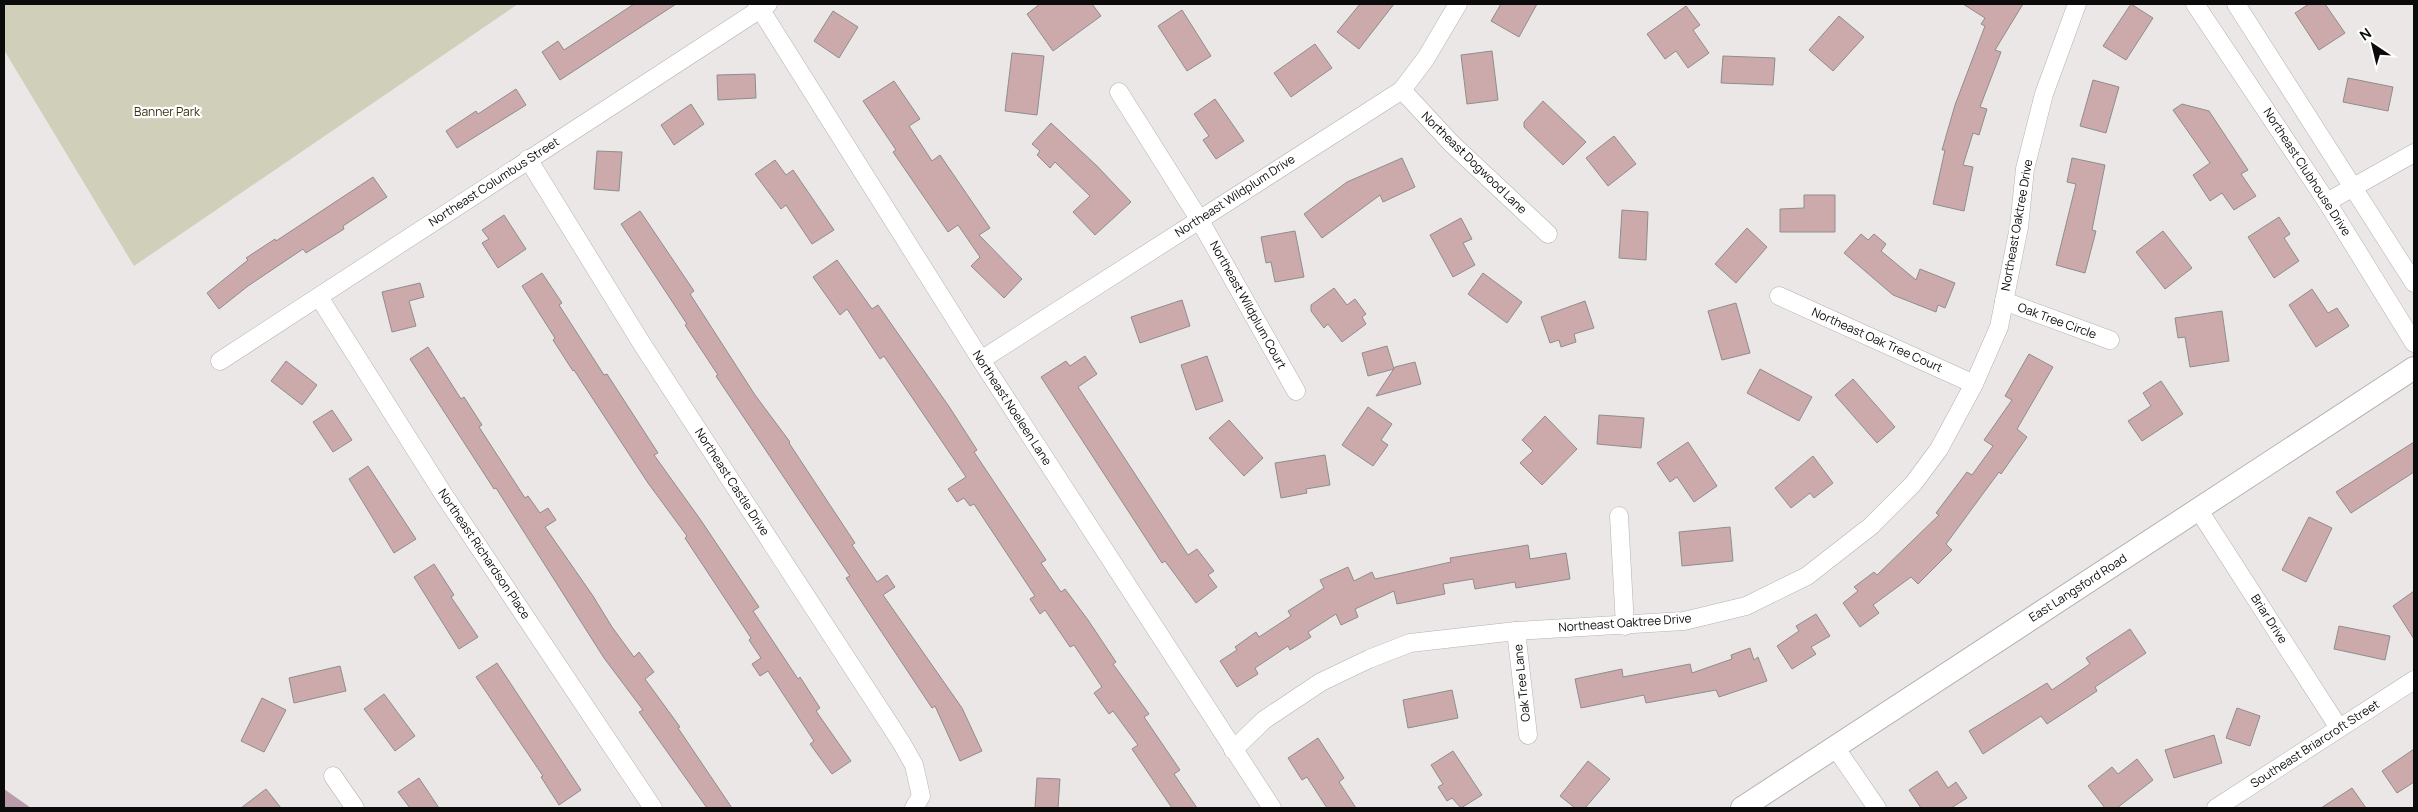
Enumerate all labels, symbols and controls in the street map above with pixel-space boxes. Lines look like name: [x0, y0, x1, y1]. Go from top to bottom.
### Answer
north arrow: [2348, 20, 2398, 70]
text: N: [2356, 23, 2375, 45]
park label: Banner Park: [134, 103, 201, 120]
street label: Northeast Clubhouse Drive: [2260, 104, 2355, 239]
street label: Northeast Dogwood Lane: [1418, 108, 1531, 218]
street label: Northeast Columbus Street: [425, 133, 563, 230]
street label: Northeast Wildplum Drive: [1171, 150, 1298, 241]
street label: Northeast Oaktree Drive: [1997, 158, 2036, 292]
street label: Northeast Wildplum Court: [1206, 238, 1291, 372]
street label: Oak Tree Circle: [2015, 298, 2099, 343]
street label: Northeast Oak Tree Court: [1809, 303, 1945, 376]
street label: Northeast Noeleen Lane: [969, 347, 1056, 469]
street label: Northeast Castle Drive: [691, 425, 774, 539]
street label: Northeast Richardson Place: [434, 485, 534, 622]
street label: East Langsford Road: [2025, 550, 2130, 626]
street label: Briar Drive: [2247, 591, 2292, 647]
street label: Northeast Oaktree Drive: [1558, 609, 1692, 636]
street label: Oak Tree Lane: [1509, 643, 1534, 723]
street label: Southeast Briarcroft Street: [2247, 695, 2383, 792]

